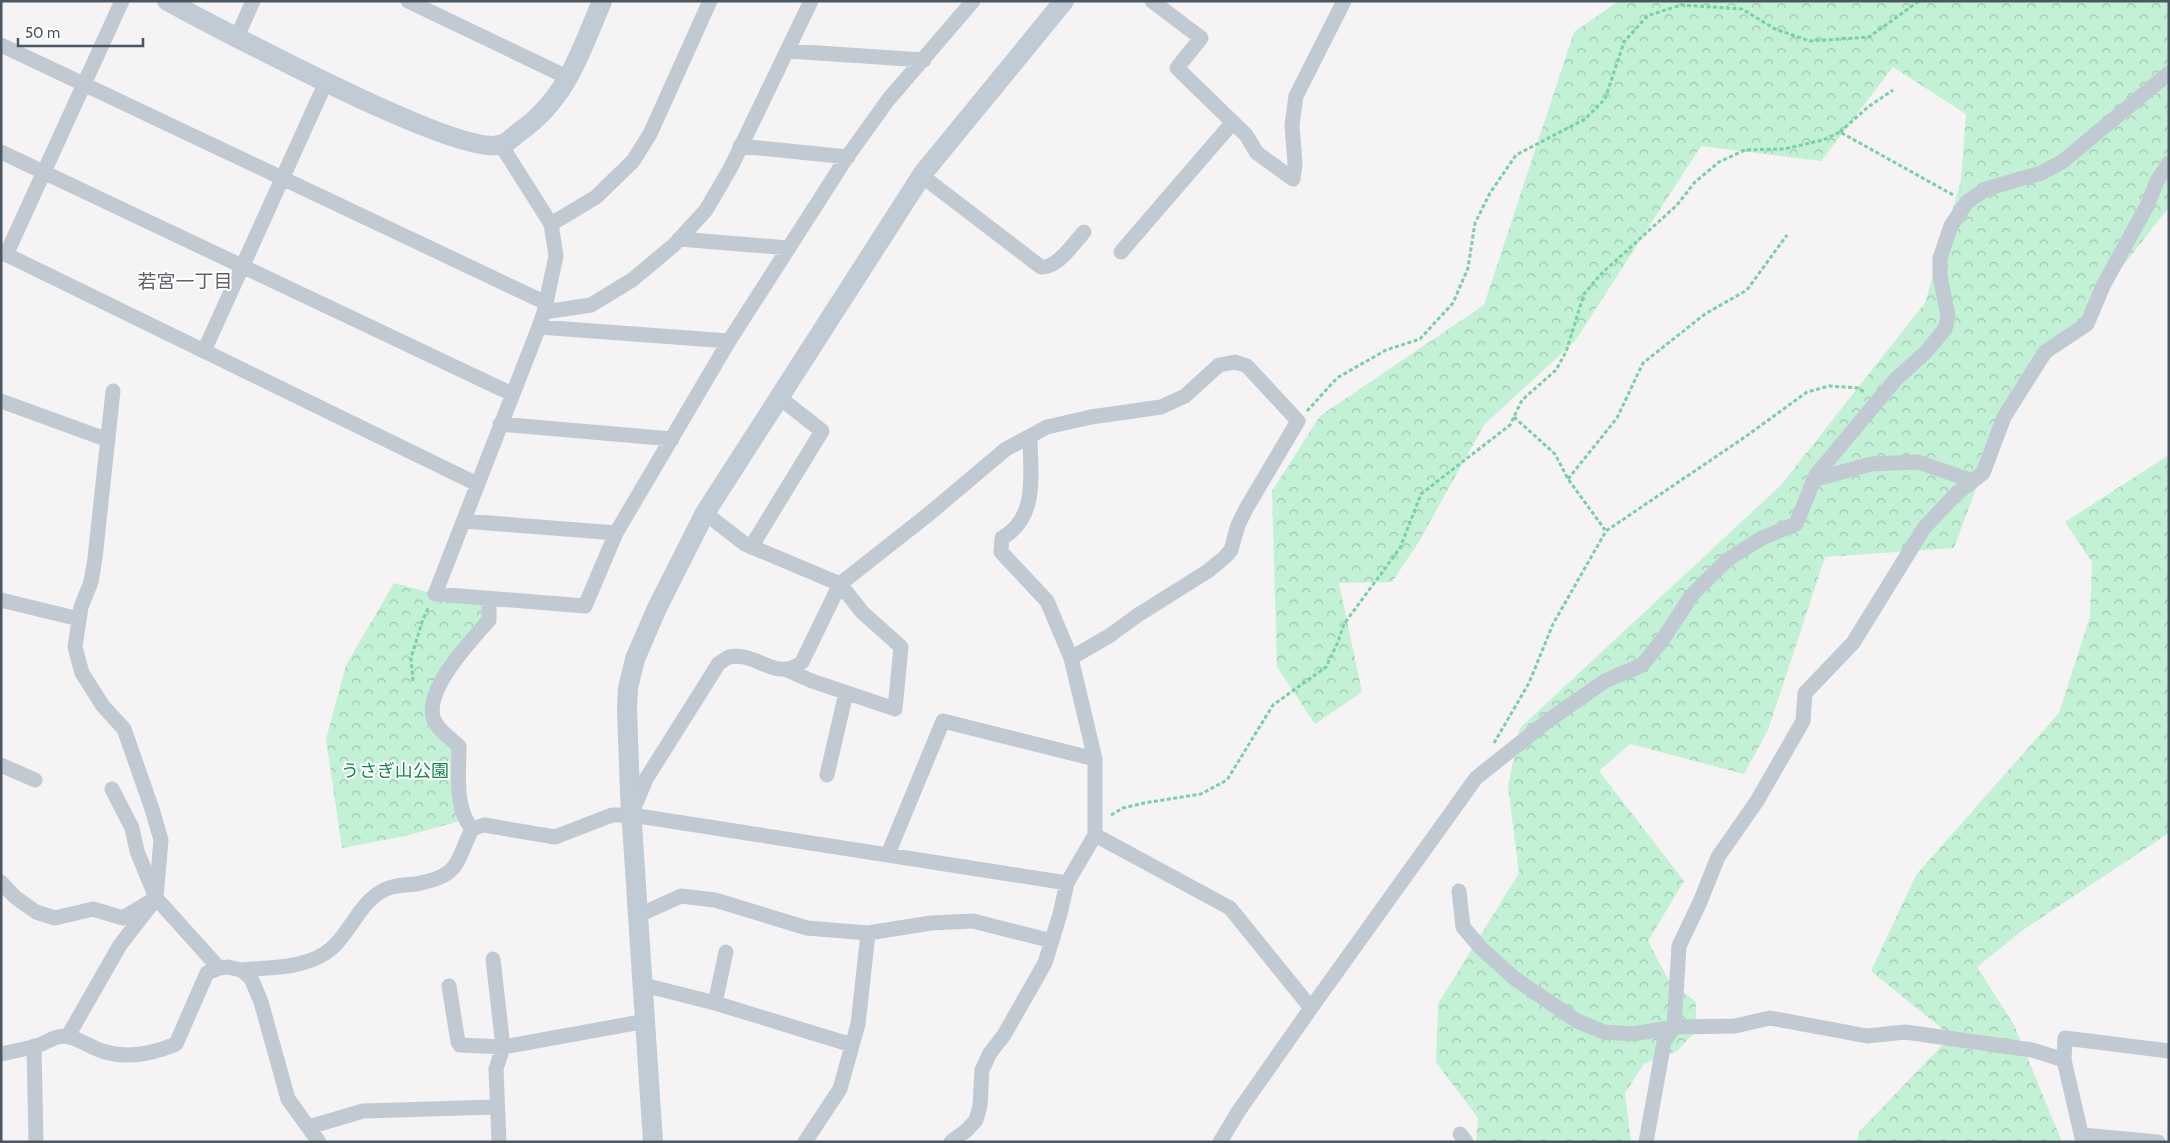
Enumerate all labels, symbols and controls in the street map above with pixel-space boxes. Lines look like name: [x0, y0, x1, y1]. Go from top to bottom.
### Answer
scale bar: [18, 15, 142, 47]
text: 50 m: [25, 24, 60, 42]
district label: 若宮一丁目: [137, 270, 233, 293]
park label: うさぎ山公園: [341, 760, 449, 782]

